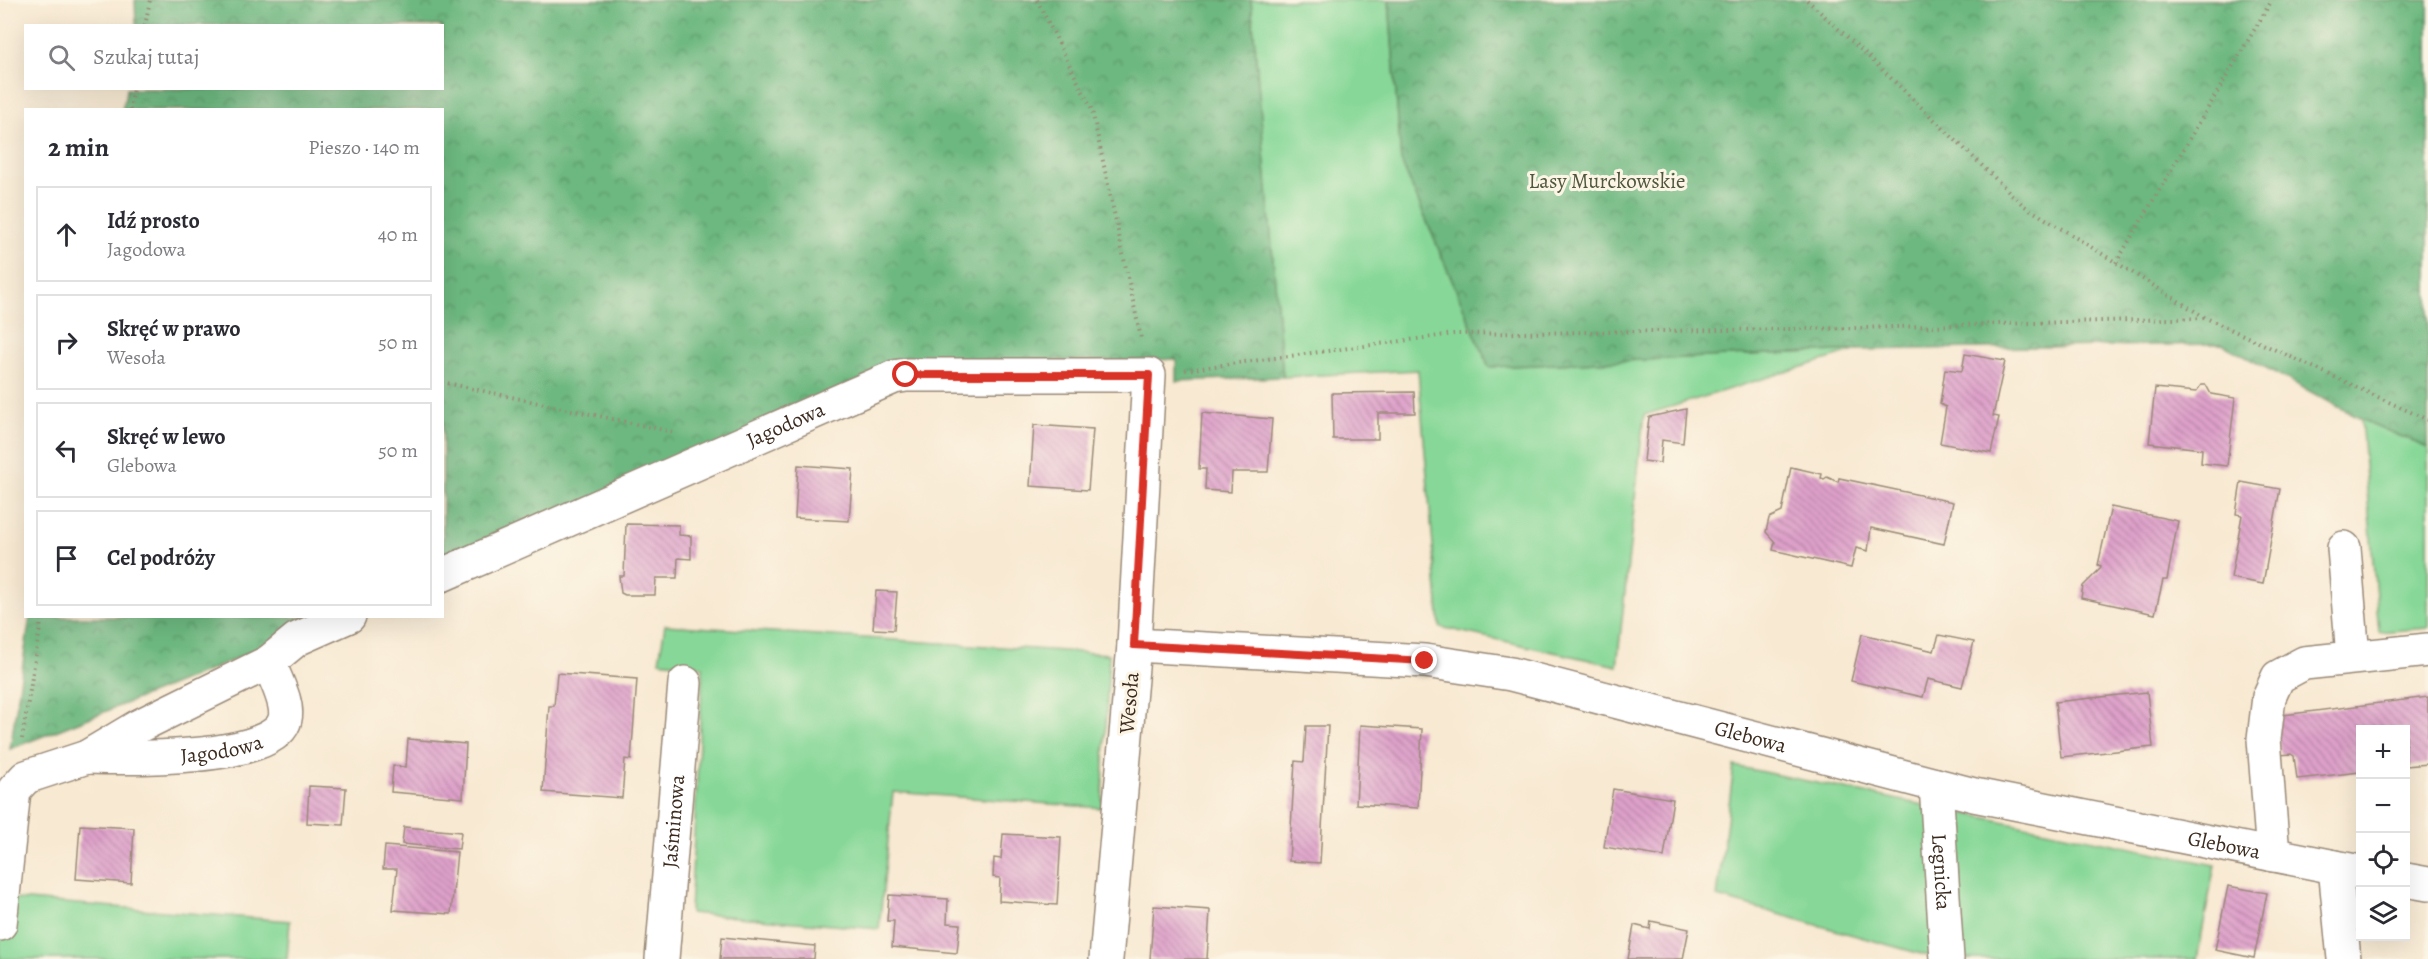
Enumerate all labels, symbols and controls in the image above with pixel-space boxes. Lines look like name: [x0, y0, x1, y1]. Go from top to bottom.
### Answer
search box: [24, 24, 444, 90]
icon: search: [45, 41, 78, 74]
text: Szukaj tutaj: [93, 42, 199, 72]
text: 2 min: [48, 130, 109, 165]
text: Pieszo · 140 m: [308, 134, 420, 161]
park label: Lasy Murckowskie: [1528, 167, 1686, 195]
text: Idź prosto: [107, 206, 200, 236]
icon: ahead: [50, 218, 83, 251]
text: 40 m: [378, 221, 418, 248]
text: Jagodowa: [107, 236, 186, 263]
text: Skręć w prawo: [107, 314, 241, 344]
icon: right: [50, 326, 83, 359]
text: 50 m: [378, 329, 418, 356]
text: Wesoła: [107, 344, 166, 371]
route start: [892, 361, 918, 387]
street label: Jagodowa: [742, 395, 829, 454]
text: Skręć w lewo: [107, 422, 226, 452]
icon: left: [50, 434, 83, 467]
text: 50 m: [378, 437, 418, 464]
text: Glebowa: [107, 452, 177, 479]
icon: arrive: [50, 542, 83, 575]
text: Cel podróży: [107, 543, 215, 573]
route end: [1411, 647, 1437, 673]
street label: Wesoła: [1112, 671, 1146, 736]
street label: Glebowa: [1711, 714, 1790, 759]
map controls: [2356, 725, 2410, 941]
button: +: [2356, 725, 2410, 779]
street label: Jagodowa: [180, 728, 267, 770]
street label: Jaśminowa: [656, 773, 691, 869]
button: −: [2356, 779, 2410, 833]
street label: Glebowa: [2185, 824, 2263, 866]
street label: Legnicka: [1925, 833, 1958, 911]
button: locate: [2356, 833, 2410, 887]
button: layers: [2356, 887, 2410, 941]

